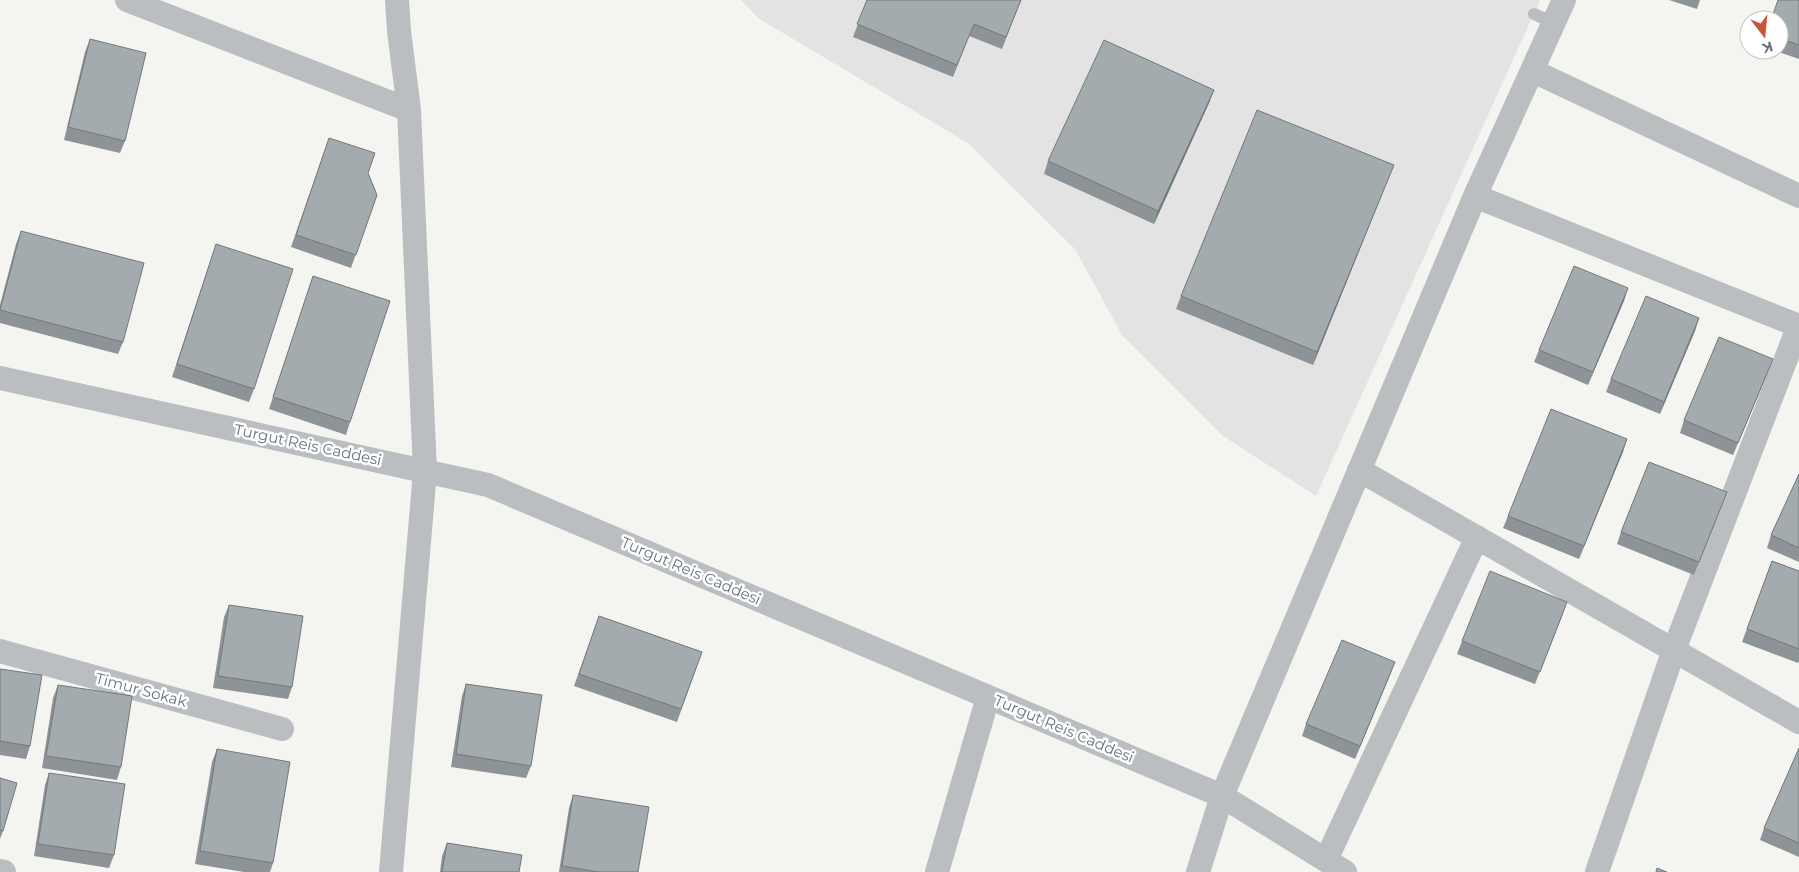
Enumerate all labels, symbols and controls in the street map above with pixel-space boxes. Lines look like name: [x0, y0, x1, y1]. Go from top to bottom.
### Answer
north arrow: [1739, 10, 1789, 60]
text: K: [1760, 37, 1775, 58]
street label: Turgut Reis Caddesi: [233, 420, 383, 469]
street label: Turgut Reis Caddesi: [618, 532, 764, 609]
street label: Timur Sokak: [93, 668, 189, 711]
street label: Turgut Reis Caddesi: [991, 690, 1137, 767]

